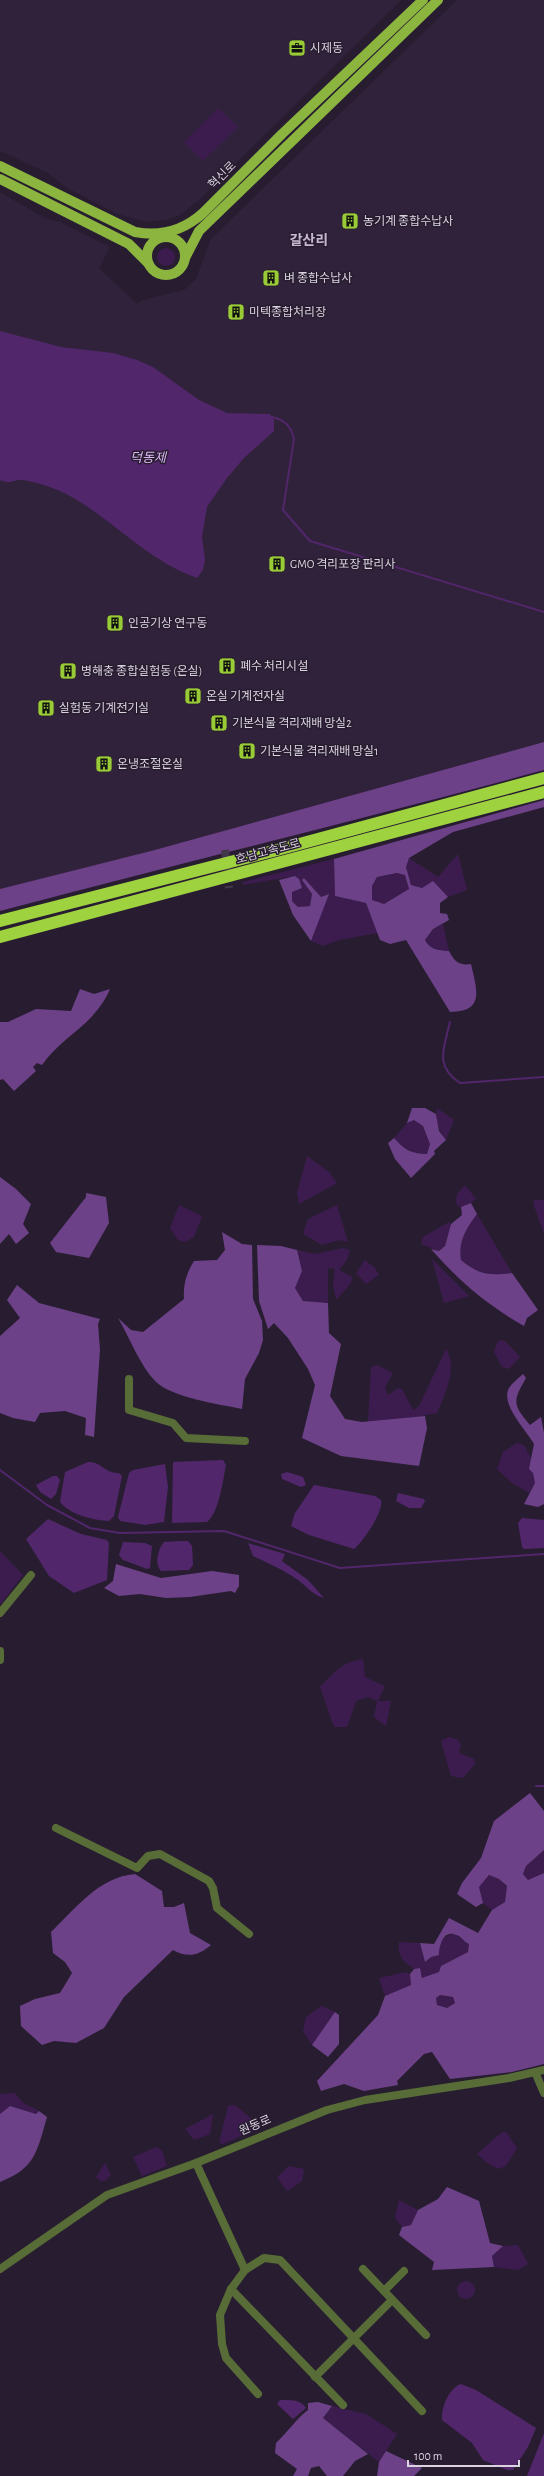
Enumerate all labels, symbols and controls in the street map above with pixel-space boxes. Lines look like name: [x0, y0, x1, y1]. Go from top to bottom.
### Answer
office icon: 시제동: [287, 38, 307, 58]
place label: 시제동: [310, 42, 343, 54]
street label: 혁신로: [206, 159, 238, 191]
building icon: 농기계 종합수납사: [340, 211, 360, 231]
place label: 농기계 종합수납사: [363, 215, 453, 227]
district label: 갈산리: [290, 233, 328, 248]
building icon: 벼 종합수납사: [261, 268, 281, 288]
place label: 벼 종합수납사: [284, 272, 352, 284]
building icon: 미텍종합처리장: [226, 302, 246, 322]
place label: 미텍종합처리장: [249, 306, 326, 318]
water label: 덕동제: [130, 451, 168, 465]
building icon: GMO 격리포장 판리사: [267, 554, 287, 574]
place label: GMO 격리포장 판리사: [290, 558, 396, 570]
building icon: 인공기상 연구동: [105, 613, 125, 633]
place label: 인공기상 연구동: [128, 617, 207, 629]
building icon: 폐수 처리시설: [217, 656, 237, 676]
place label: 폐수 처리시설: [240, 660, 308, 672]
building icon: 병해충 종합실험동 (온실): [58, 661, 78, 681]
place label: 병해충 종합실험동 (온실): [81, 665, 203, 677]
building icon: 온실 기계전자실: [183, 686, 203, 706]
place label: 온실 기계전자실: [206, 690, 285, 702]
building icon: 실험동 기계전기실: [36, 698, 56, 718]
place label: 실험동 기계전기실: [59, 702, 149, 714]
building icon: 기본식물 격리재배 망실2: [209, 713, 229, 733]
place label: 기본식물 격리재배 망실2: [232, 717, 352, 729]
building icon: 기본식물 격리재배 망실1: [237, 741, 257, 761]
place label: 기본식물 격리재배 망실1: [260, 745, 379, 757]
building icon: 온냉조절온실: [94, 754, 114, 774]
place label: 온냉조절온실: [117, 758, 183, 770]
street label: 호남고속도로: [234, 837, 302, 865]
street label: 원동로: [237, 2113, 273, 2137]
scale bar: [408, 2442, 519, 2468]
text: 100 m: [414, 2450, 442, 2462]

